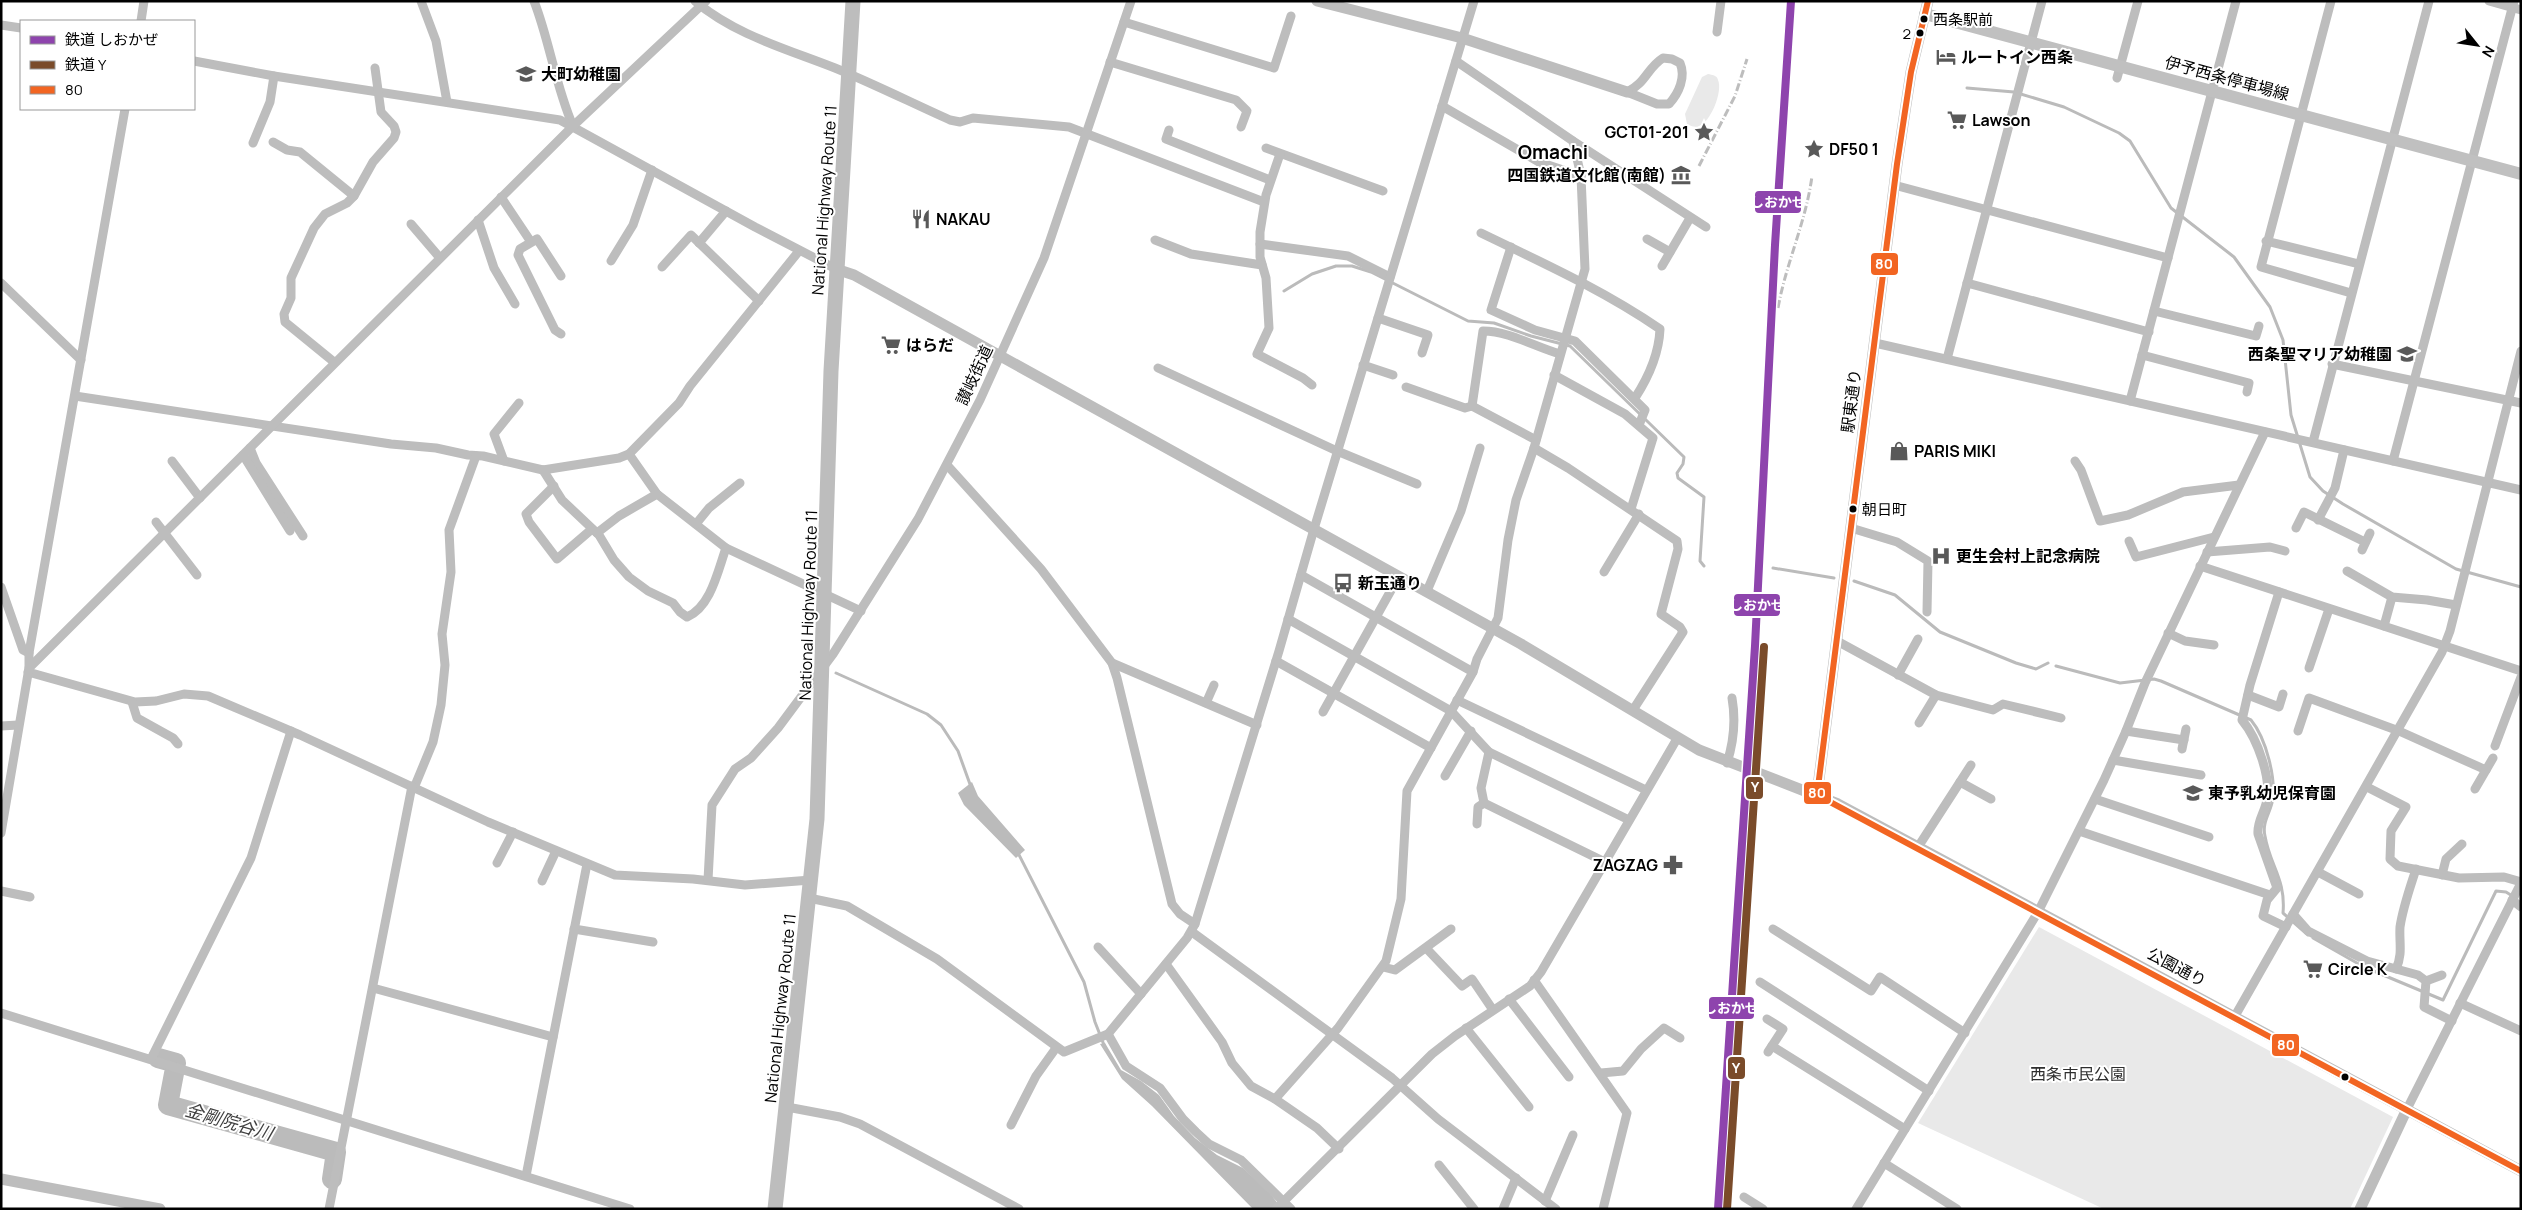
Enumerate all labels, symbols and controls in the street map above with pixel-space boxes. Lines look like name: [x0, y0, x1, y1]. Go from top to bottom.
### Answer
place label: 西条駅前: [1933, 9, 1993, 30]
marker: 西条駅前: [1919, 14, 1929, 24]
legend: [20, 20, 195, 110]
north arrow: [2452, 20, 2502, 70]
place label: 2: [1902, 23, 1911, 44]
marker: 2: [1915, 28, 1925, 38]
text: 鉄道 しおかぜ: [65, 29, 158, 50]
text: N: [2478, 43, 2499, 61]
hotel icon: ルートイン西条: [1935, 46, 1957, 68]
place label: ルートイン西条: [1961, 46, 2073, 68]
street label: 伊予西条停車場線: [2162, 51, 2292, 105]
text: 鉄道 Y: [65, 54, 107, 75]
school or university icon: 大町幼稚園: [515, 63, 537, 85]
place label: 大町幼稚園: [541, 63, 621, 85]
text: 80: [65, 79, 83, 100]
street label: National Highway Route 11: [806, 104, 842, 296]
supermarket icon: Lawson: [1946, 109, 1968, 131]
place label: Lawson: [1972, 109, 2031, 131]
place label: GCT01-201: [1604, 121, 1689, 143]
place icon: GCT01-201: [1693, 121, 1715, 143]
place icon: DF50 1: [1803, 138, 1825, 160]
place label: DF50 1: [1829, 138, 1879, 160]
district label: Omachi: [1518, 139, 1588, 165]
place label: 四国鉄道文化館(南館): [1508, 164, 1666, 186]
museum icon: 四国鉄道文化館(南館): [1670, 164, 1692, 186]
line badge: しおかぜ: [1754, 190, 1802, 214]
text: しおかぜ: [1750, 192, 1806, 211]
restaurant icon: NAKAU: [910, 208, 932, 230]
place label: NAKAU: [936, 208, 991, 230]
line badge: 80: [1870, 252, 1899, 276]
text: 80: [1875, 254, 1893, 273]
supermarket icon: はらだ: [880, 334, 902, 356]
place label: はらだ: [906, 334, 954, 356]
street label: 讃岐街道: [951, 341, 997, 409]
place label: 西条聖マリア幼稚園: [2248, 343, 2392, 365]
school or university icon: 西条聖マリア幼稚園: [2396, 343, 2418, 365]
street label: 駅東通り: [1836, 368, 1866, 434]
shop icon: PARIS MIKI: [1888, 440, 1910, 462]
place label: PARIS MIKI: [1914, 440, 1996, 462]
place label: 朝日町: [1862, 499, 1907, 520]
marker: 朝日町: [1848, 504, 1858, 514]
street label: National Highway Route 11: [794, 509, 822, 701]
hospital icon: 更生会村上記念病院: [1930, 545, 1952, 567]
place label: 更生会村上記念病院: [1956, 545, 2100, 567]
bus stop icon: 新玉通り: [1332, 572, 1354, 594]
place label: 新玉通り: [1358, 572, 1422, 594]
line badge: しおかぜ: [1733, 593, 1781, 617]
text: しおかぜ: [1729, 595, 1785, 614]
line badge: Y: [1745, 776, 1764, 800]
text: Y: [1751, 777, 1760, 796]
line badge: 80: [1803, 781, 1832, 805]
school or university icon: 東予乳幼児保育園: [2182, 782, 2204, 804]
place label: 東予乳幼児保育園: [2208, 782, 2336, 804]
text: 80: [1808, 783, 1826, 802]
place label: ZAGZAG: [1593, 854, 1658, 876]
pharmacy icon: ZAGZAG: [1662, 854, 1684, 876]
street label: National Highway Route 11: [759, 912, 801, 1104]
street label: 公園通り: [2144, 942, 2210, 992]
supermarket icon: Circle K: [2302, 958, 2324, 980]
place label: Circle K: [2328, 958, 2388, 980]
line badge: しおかぜ: [1708, 996, 1755, 1020]
text: しおかぜ: [1703, 998, 1759, 1017]
line badge: 80: [2271, 1033, 2300, 1057]
text: 80: [2277, 1035, 2295, 1054]
line badge: Y: [1727, 1056, 1746, 1080]
text: Y: [1732, 1058, 1741, 1077]
park label: 西条市民公園: [2030, 1063, 2126, 1085]
unlabelled marker: [2340, 1072, 2350, 1082]
water label: 金剛院谷川: [183, 1097, 278, 1146]

